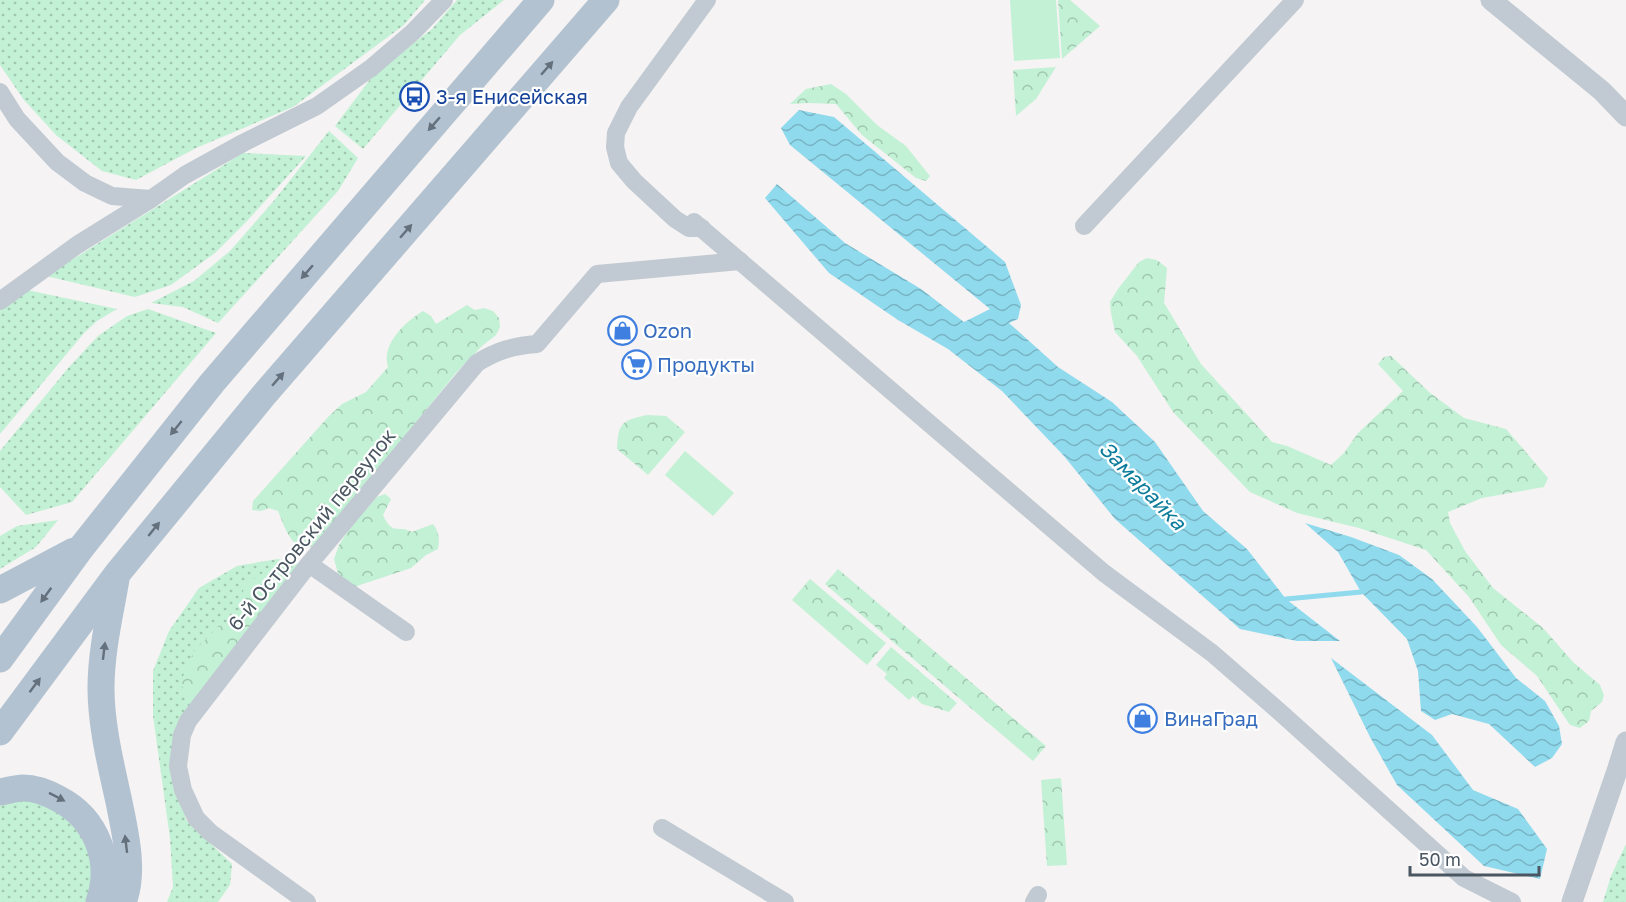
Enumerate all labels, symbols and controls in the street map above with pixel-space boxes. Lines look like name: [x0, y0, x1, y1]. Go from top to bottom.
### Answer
one-way arrow: [540, 61, 553, 76]
bus stop icon: 3-я Енисейская: [399, 80, 431, 112]
place label: 3-я Енисейская: [436, 84, 588, 108]
one-way arrow: [428, 116, 441, 132]
one-way arrow: [399, 223, 412, 239]
one-way arrow: [301, 264, 314, 280]
shop icon: Ozon: [606, 314, 638, 346]
place label: Ozon: [643, 318, 692, 342]
supermarket icon: Продукты: [620, 348, 652, 380]
place label: Продукты: [657, 352, 755, 376]
one-way arrow: [271, 372, 284, 387]
one-way arrow: [170, 421, 182, 436]
street label: 6-й Островский переулок: [222, 423, 400, 635]
water label: Замарайка: [1094, 435, 1193, 536]
one-way arrow: [147, 522, 160, 537]
one-way arrow: [40, 587, 52, 603]
one-way arrow: [99, 642, 109, 661]
one-way arrow: [29, 677, 41, 693]
shop icon: ВинаГрад: [1127, 702, 1159, 734]
place label: ВинаГрад: [1164, 706, 1258, 730]
one-way arrow: [48, 793, 65, 802]
one-way arrow: [121, 835, 131, 854]
scale bar: [1410, 839, 1539, 877]
text: 50 m: [1419, 848, 1461, 870]

